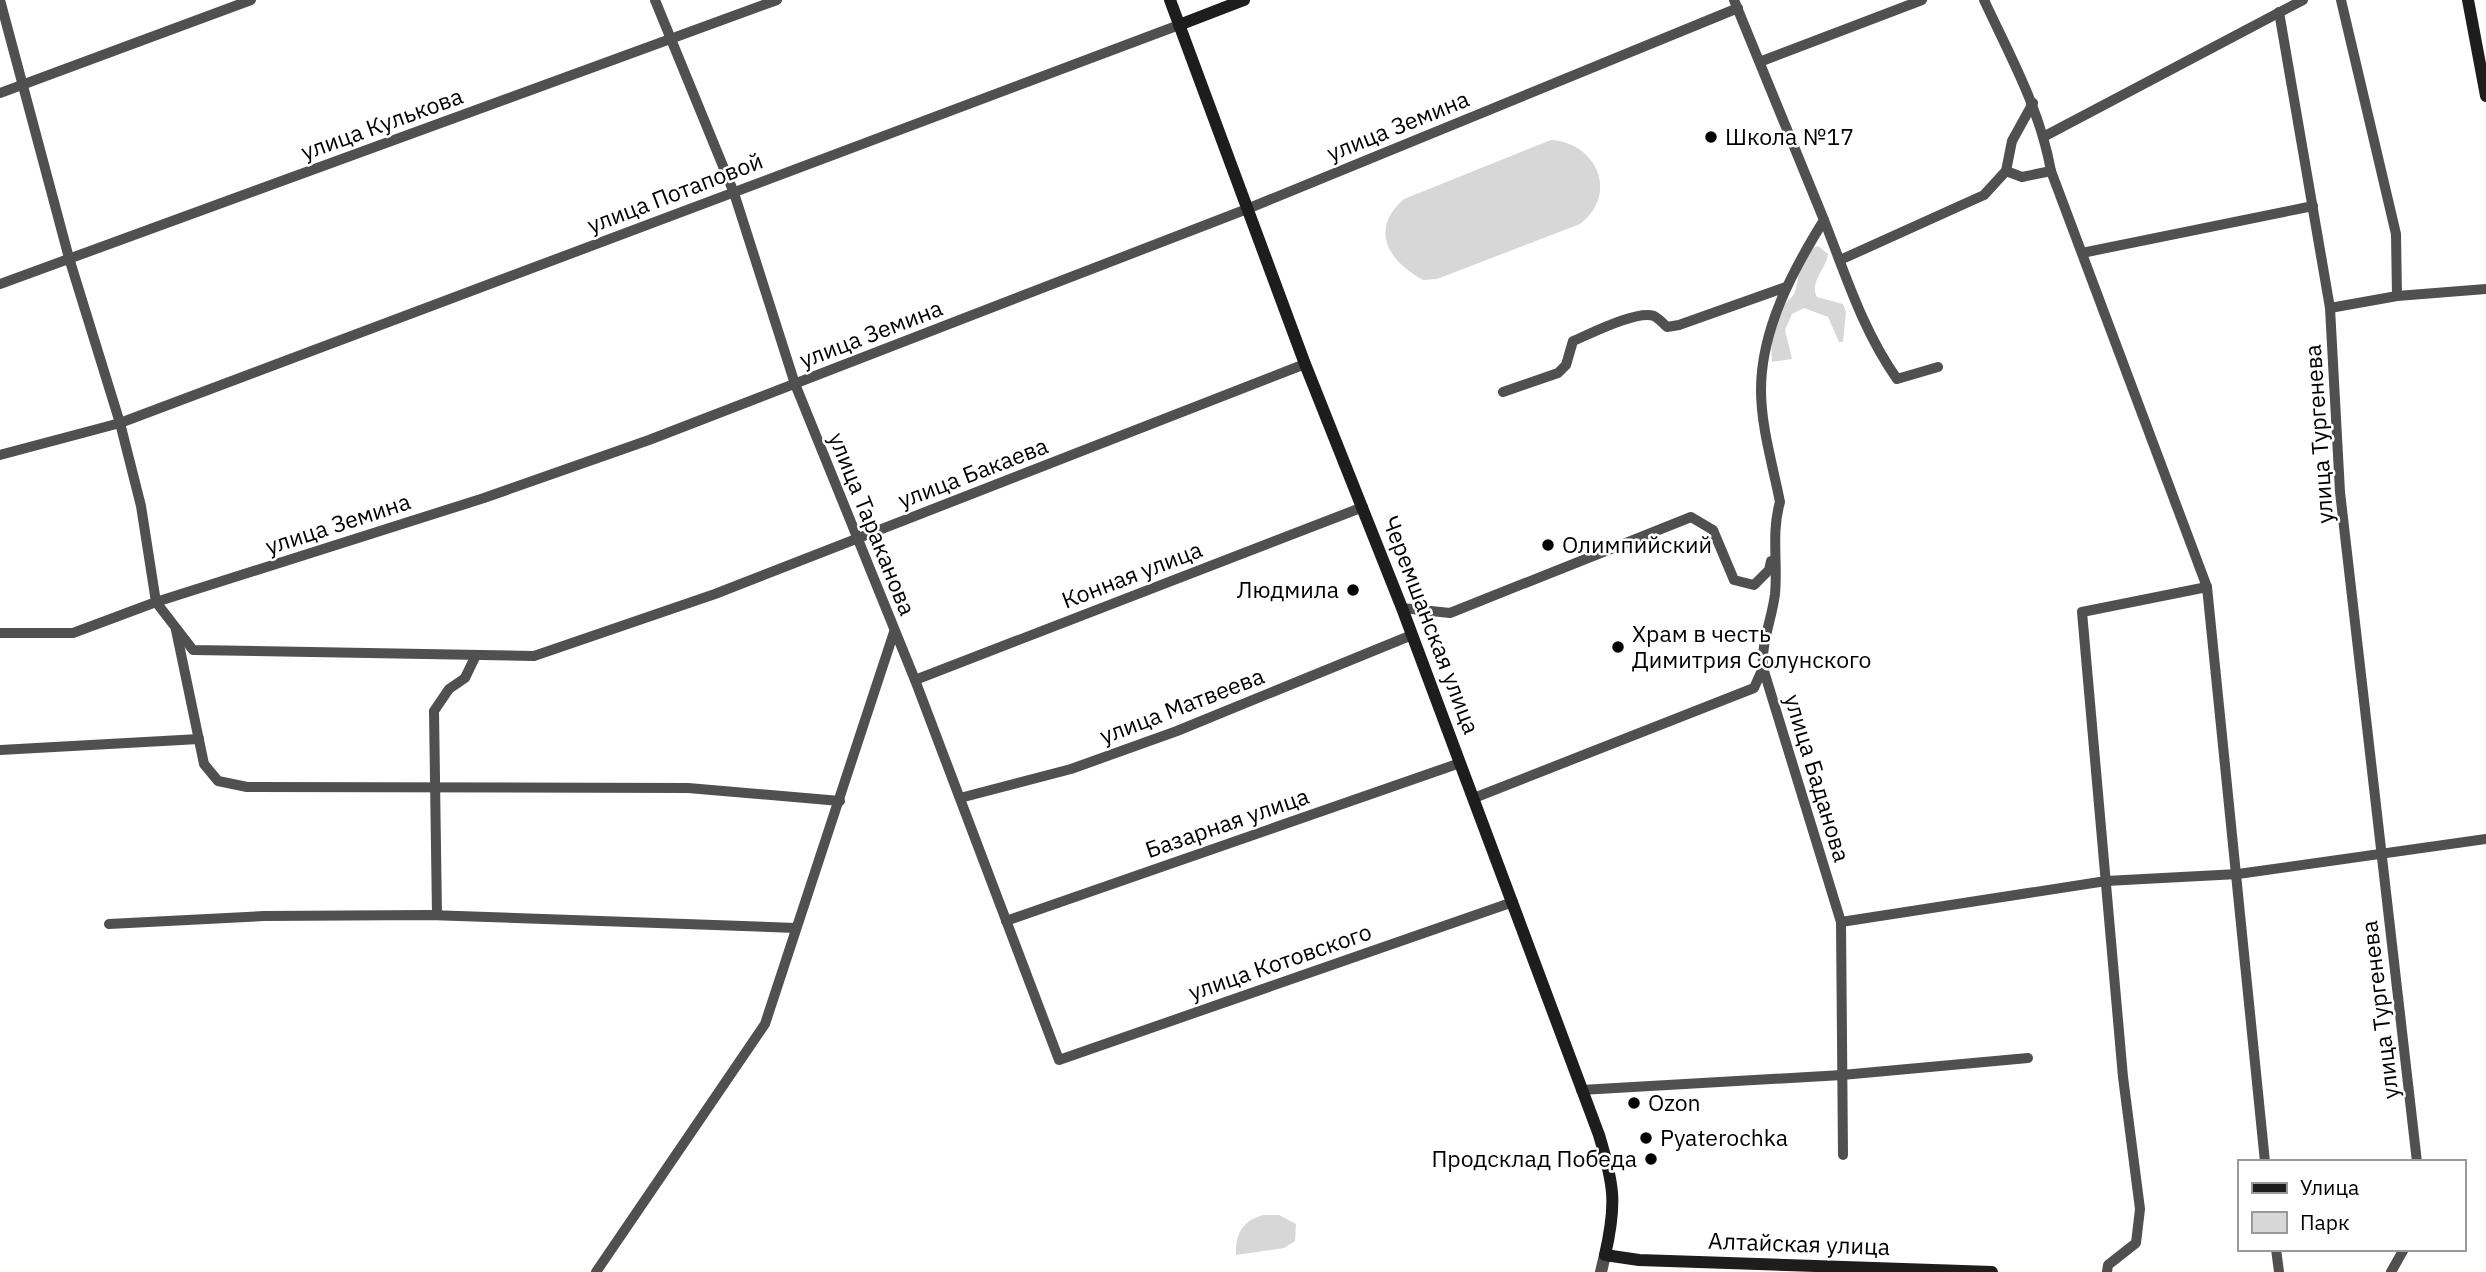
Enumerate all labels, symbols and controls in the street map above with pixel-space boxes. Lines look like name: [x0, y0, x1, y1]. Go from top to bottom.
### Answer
street label: улица Кулькова: [297, 80, 467, 166]
street label: улица Земина: [1322, 83, 1473, 167]
place label: Школа №17: [1725, 121, 1854, 151]
marker: Школа №17: [1703, 129, 1719, 145]
street label: улица Потаповой: [583, 145, 767, 239]
street label: улица Земина: [795, 292, 946, 374]
street label: улица Тургенева: [2297, 343, 2339, 525]
street label: улица Тараканова: [823, 428, 923, 620]
street label: улица Бакаева: [893, 430, 1052, 514]
street label: улица Земина: [261, 485, 414, 561]
street label: Черемшанская улица: [1376, 511, 1487, 738]
place label: Олимпийский: [1562, 529, 1712, 559]
street label: Конная улица: [1057, 533, 1206, 615]
marker: Олимпийский: [1540, 537, 1556, 553]
place label: Людмила: [1237, 574, 1339, 604]
marker: Людмила: [1345, 582, 1361, 598]
place label: Храм в честь Димитрия Солунского: [1632, 618, 1871, 674]
marker: Храм в честь Димитрия Солунского: [1610, 639, 1626, 655]
street label: улица Матвеева: [1095, 660, 1268, 750]
street label: улица Баданова: [1778, 690, 1858, 865]
street label: Базарная улица: [1141, 780, 1312, 864]
street label: улица Котовского: [1184, 916, 1375, 1006]
street label: улица Тургенева: [2353, 919, 2405, 1101]
place label: Ozon: [1648, 1087, 1701, 1117]
marker: Ozon: [1626, 1095, 1642, 1111]
place label: Pyaterochka: [1660, 1122, 1788, 1152]
marker: Pyaterochka: [1638, 1130, 1654, 1146]
place label: Продсклад Победа: [1431, 1143, 1637, 1173]
marker: Продсклад Победа: [1643, 1151, 1659, 1167]
legend: [2238, 1160, 2465, 1251]
text: Улица: [2300, 1173, 2359, 1201]
text: Парк: [2300, 1208, 2350, 1236]
street label: Алтайская улица: [1707, 1225, 1891, 1261]

